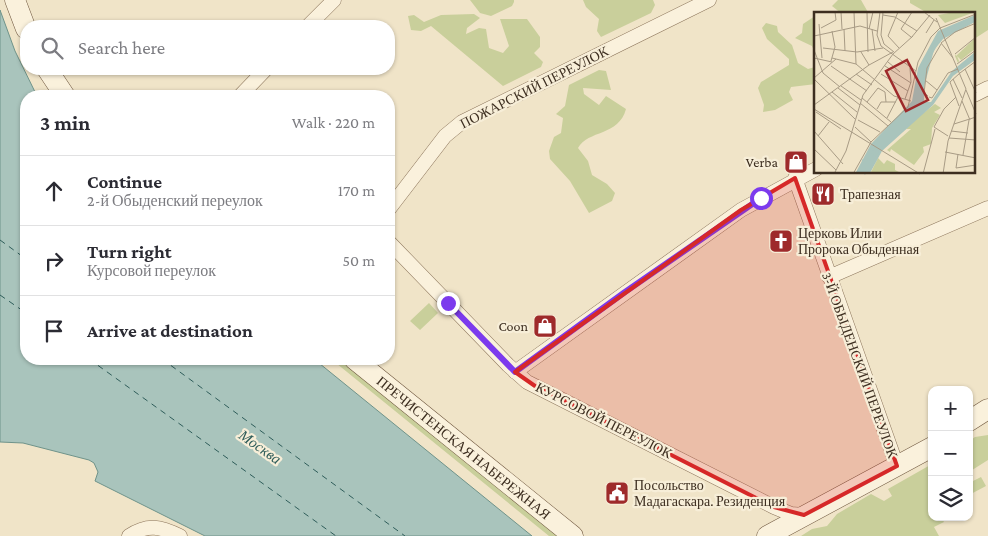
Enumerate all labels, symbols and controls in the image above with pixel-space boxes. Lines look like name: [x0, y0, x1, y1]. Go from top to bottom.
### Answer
inset map: [814, 12, 976, 174]
search box: [20, 20, 395, 75]
icon: search: [38, 34, 66, 62]
text: Search here: [78, 37, 165, 58]
street label: ПОЖАРСКИЙ ПЕРЕУЛОК: [457, 42, 611, 131]
text: 3 min: [40, 111, 90, 135]
text: Walk · 220 m: [292, 114, 375, 131]
shop icon: Verba: [783, 149, 809, 175]
place label: Verba: [746, 154, 779, 170]
text: Continue: [87, 171, 162, 192]
icon: ahead: [40, 177, 68, 205]
restaurant icon: Трапезная: [810, 181, 836, 207]
text: 170 m: [338, 182, 375, 199]
place label: Трапезная: [840, 186, 901, 202]
route start: [750, 187, 773, 210]
text: 2-й Обыденский переулок: [87, 192, 263, 209]
place label: Церковь Илии Пророка Обыденная: [798, 225, 920, 257]
church icon: Церковь Илии Пророка Обыденная: [768, 228, 794, 254]
text: Turn right: [87, 241, 172, 262]
icon: right: [40, 247, 68, 275]
text: 50 m: [343, 252, 375, 269]
text: Курсовой переулок: [87, 262, 216, 279]
street label: 3-Й ОБЫДЕНСКИЙ ПЕРЕУЛОК: [819, 270, 901, 461]
route end: [437, 292, 460, 315]
shop icon: Coon: [532, 313, 558, 339]
icon: arrive: [40, 317, 68, 345]
place label: Coon: [498, 318, 528, 334]
text: Arrive at destination: [87, 320, 253, 341]
street label: ПРЕЧИСТЕНСКАЯ НАБЕРЕЖНАЯ: [374, 373, 554, 523]
street label: КУРСОВОЙ ПЕРЕУЛОК: [533, 379, 675, 462]
map controls: [928, 386, 973, 521]
button: +: [928, 386, 973, 431]
water label: Москва: [235, 426, 284, 467]
button: −: [928, 431, 973, 476]
button: layers: [928, 476, 973, 521]
place label: Посольство Мадагаскара. Резиденция: [634, 477, 786, 509]
public building icon: Посольство Мадагаскара. Резиденция: [604, 480, 630, 506]

